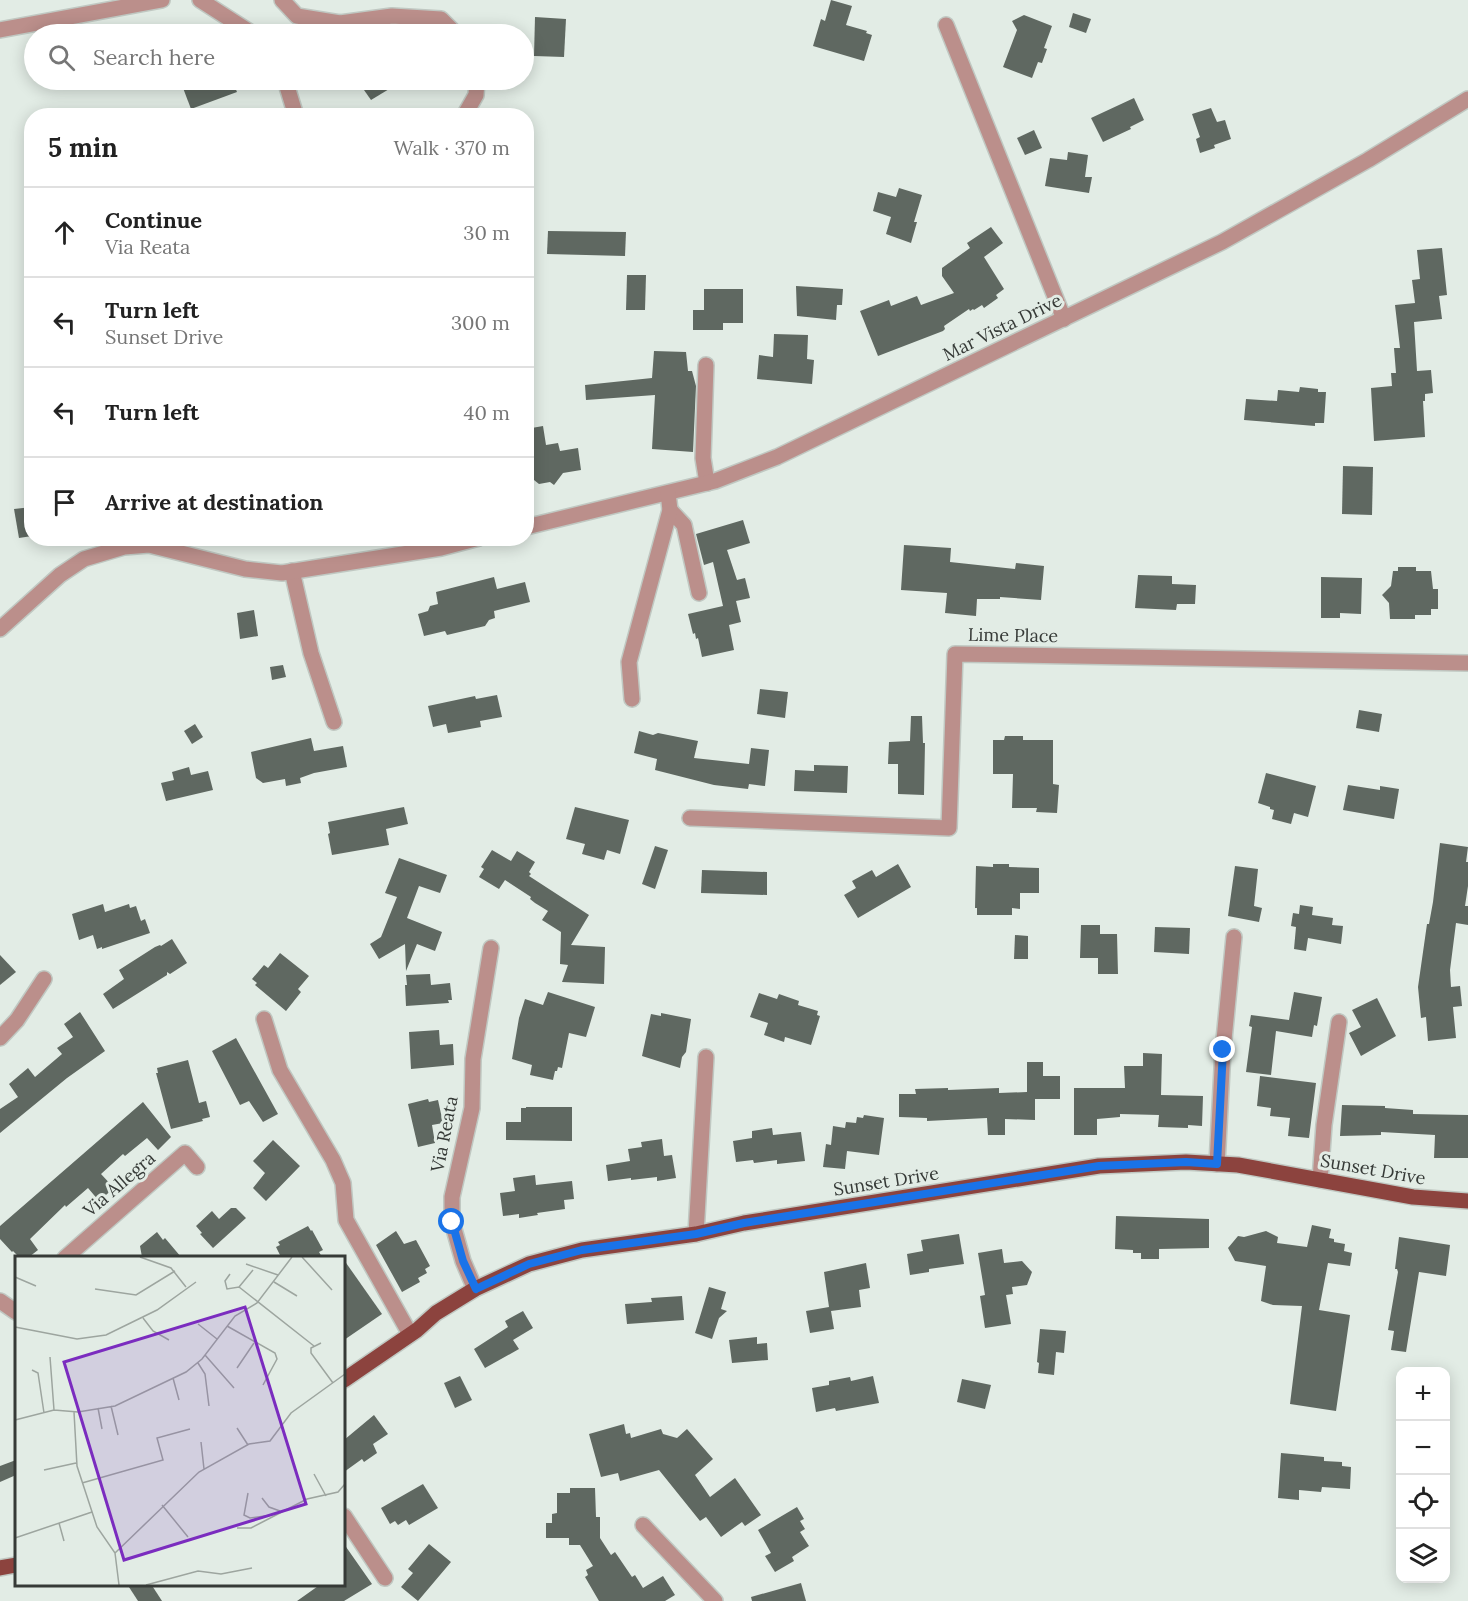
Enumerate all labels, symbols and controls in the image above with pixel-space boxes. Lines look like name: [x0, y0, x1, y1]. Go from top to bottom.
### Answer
search box: [24, 24, 534, 90]
icon: search: [45, 41, 78, 74]
text: Search here: [93, 43, 215, 71]
text: 5 min: [48, 131, 118, 164]
text: Walk · 370 m: [393, 135, 510, 160]
text: Continue: [105, 206, 202, 234]
icon: ahead: [48, 216, 81, 249]
text: 30 m: [463, 220, 510, 245]
text: Via Reata: [105, 234, 190, 259]
street label: Mar Vista Drive: [939, 288, 1065, 366]
text: Turn left: [105, 296, 199, 324]
icon: left: [48, 306, 81, 339]
text: 300 m: [451, 310, 510, 335]
text: Sunset Drive: [105, 324, 223, 349]
icon: left: [48, 396, 81, 429]
text: Turn left: [105, 398, 199, 426]
text: 40 m: [464, 400, 510, 425]
icon: arrive: [48, 486, 81, 519]
text: Arrive at destination: [105, 488, 323, 516]
street label: Lime Place: [968, 623, 1059, 647]
route end: [1209, 1036, 1235, 1062]
street label: Via Reata: [425, 1094, 463, 1175]
street label: Via Allegra: [77, 1146, 160, 1222]
street label: Sunset Drive: [1319, 1148, 1428, 1190]
street label: Sunset Drive: [832, 1161, 941, 1201]
route start: [438, 1208, 464, 1234]
inset map: [15, 1256, 345, 1586]
map controls: [1396, 1367, 1450, 1583]
button: +: [1396, 1367, 1450, 1421]
button: −: [1396, 1421, 1450, 1475]
button: locate: [1396, 1475, 1450, 1529]
button: layers: [1396, 1529, 1450, 1583]

